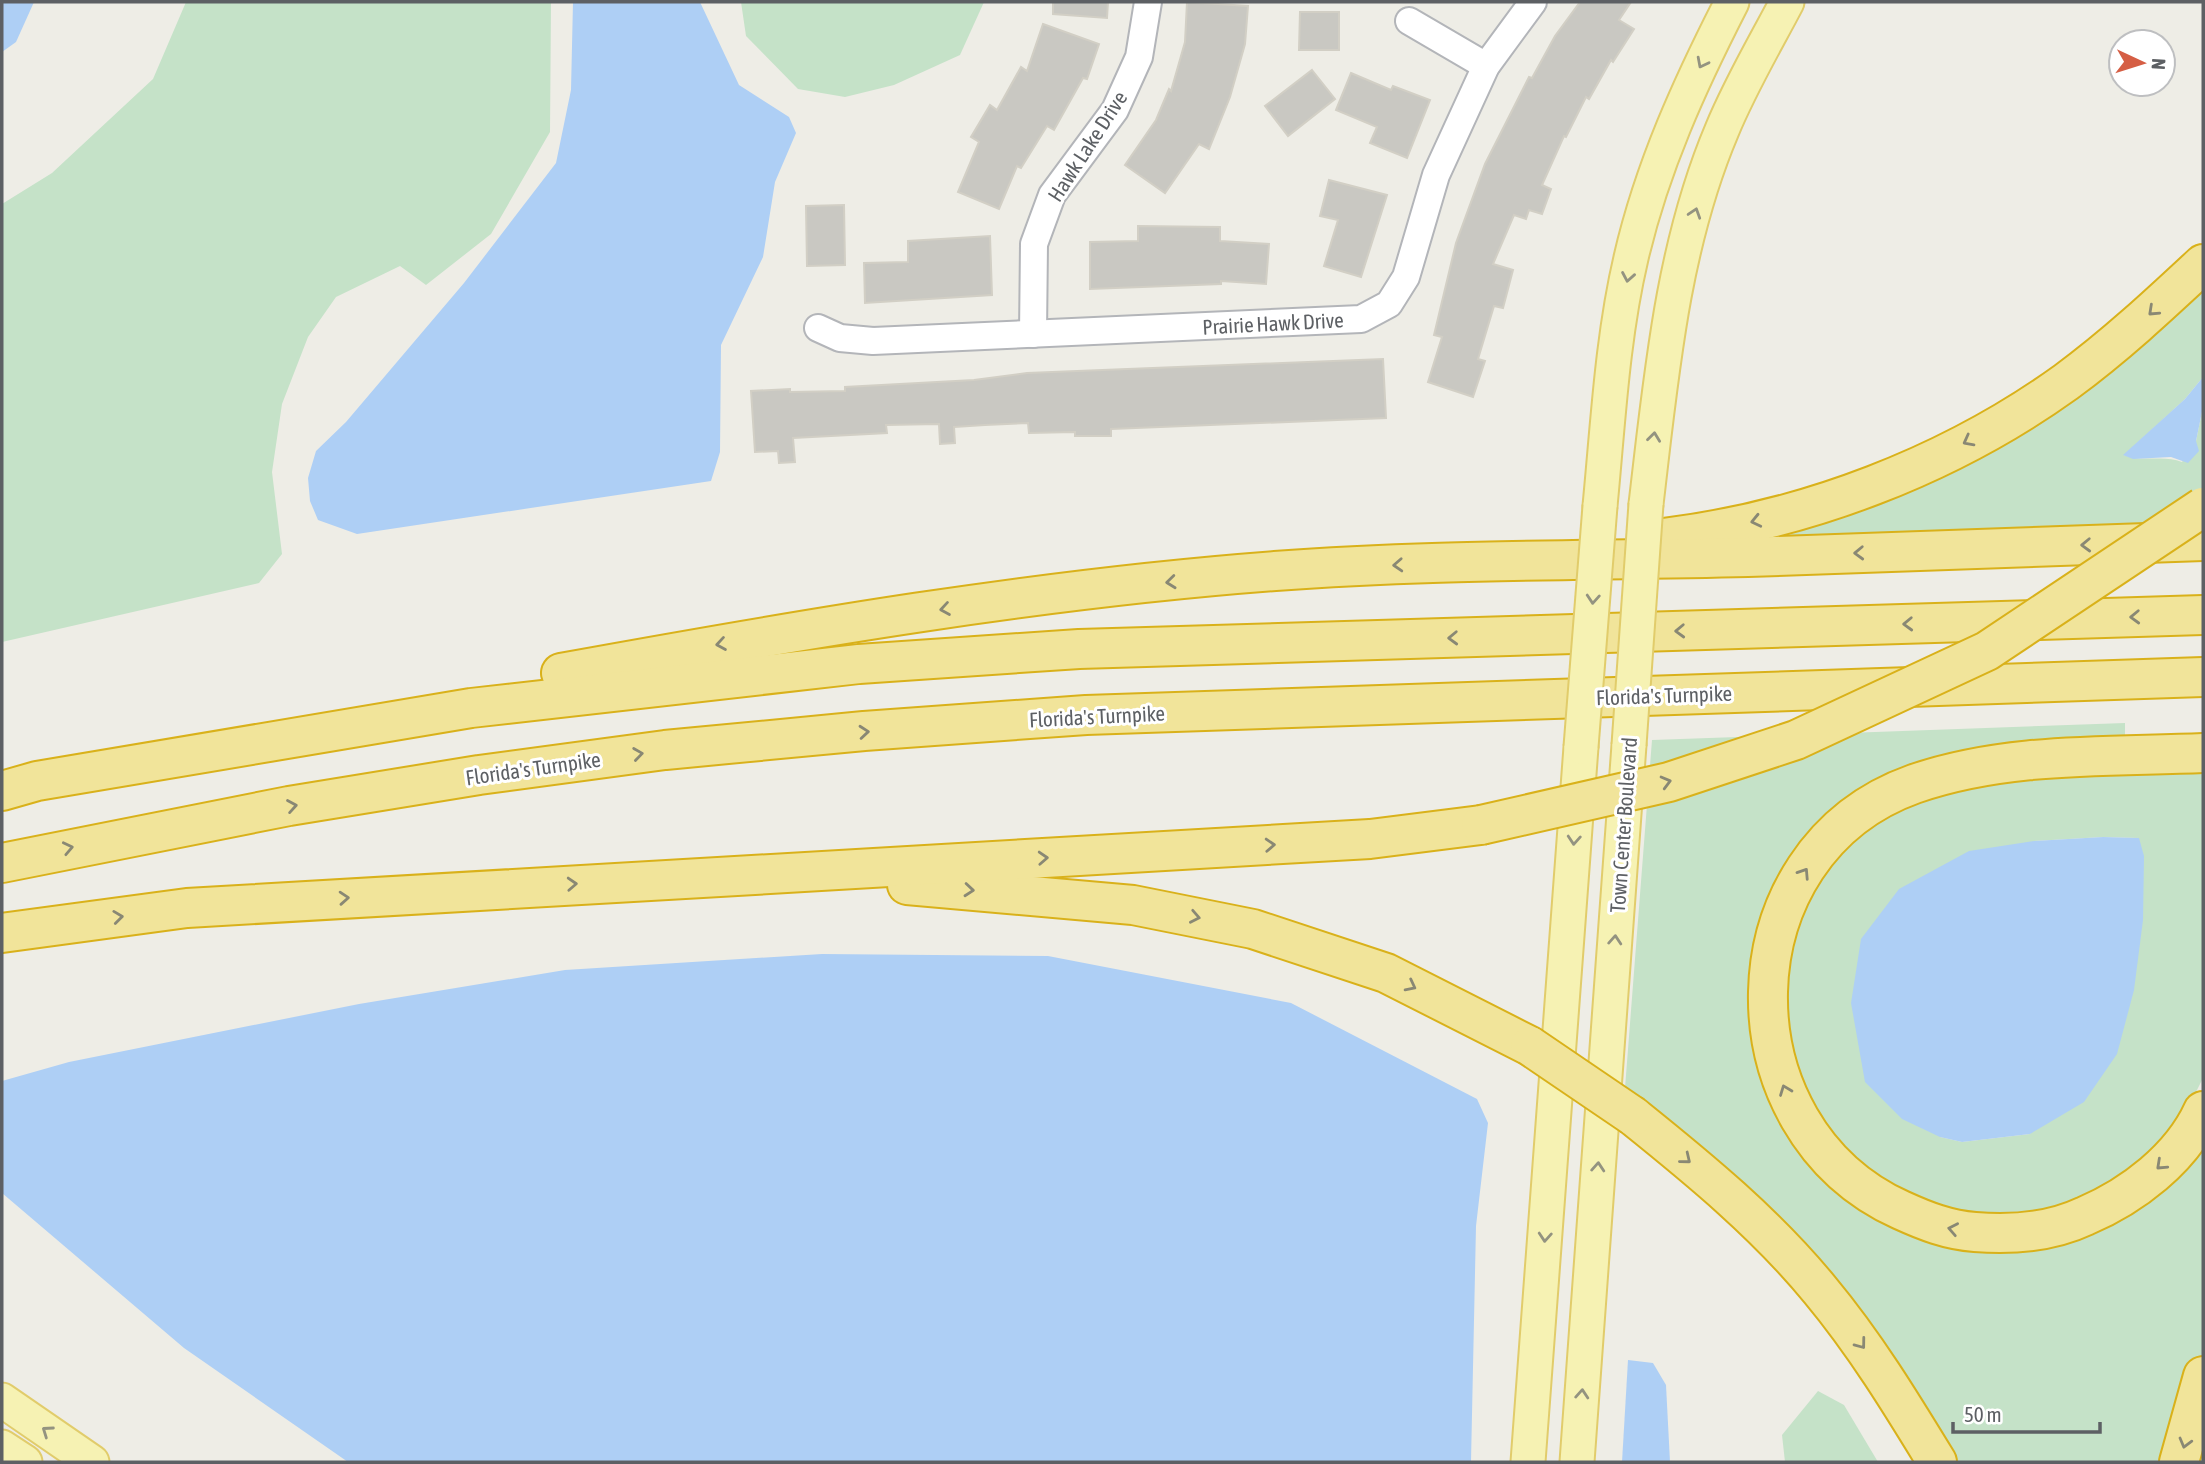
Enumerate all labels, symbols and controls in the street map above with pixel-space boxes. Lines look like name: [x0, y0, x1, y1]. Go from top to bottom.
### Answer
north arrow: [2107, 28, 2177, 98]
one-way arrow: [1696, 56, 1710, 68]
text: N: [2148, 58, 2170, 71]
street label: Hawk Lake Drive: [1042, 86, 1132, 206]
one-way arrow: [1686, 207, 1701, 219]
one-way arrow: [1621, 271, 1636, 283]
one-way arrow: [2149, 302, 2162, 315]
street label: Prairie Hawk Drive: [1202, 307, 1344, 339]
one-way arrow: [1647, 431, 1662, 442]
one-way arrow: [1962, 432, 1975, 446]
one-way arrow: [1750, 513, 1762, 527]
one-way arrow: [2080, 537, 2091, 552]
one-way arrow: [1853, 545, 1864, 560]
one-way arrow: [1392, 558, 1403, 573]
one-way arrow: [1165, 574, 1177, 589]
one-way arrow: [1586, 594, 1601, 605]
one-way arrow: [940, 602, 951, 617]
one-way arrow: [2129, 609, 2140, 624]
one-way arrow: [1902, 616, 1913, 631]
one-way arrow: [1674, 623, 1685, 639]
one-way arrow: [1447, 630, 1458, 646]
one-way arrow: [715, 637, 727, 652]
street label: Florida's Turnpike: [1596, 681, 1732, 709]
street label: Florida's Turnpike: [1028, 700, 1166, 732]
one-way arrow: [859, 725, 870, 740]
street label: Town Center Boulevard: [1605, 736, 1641, 914]
one-way arrow: [632, 746, 644, 761]
street label: Florida's Turnpike: [464, 747, 602, 789]
one-way arrow: [1660, 776, 1672, 791]
one-way arrow: [286, 799, 298, 814]
one-way arrow: [1567, 834, 1582, 845]
one-way arrow: [1265, 838, 1276, 853]
one-way arrow: [62, 842, 74, 857]
one-way arrow: [1037, 851, 1048, 866]
one-way arrow: [1796, 868, 1809, 881]
one-way arrow: [566, 877, 577, 892]
one-way arrow: [964, 882, 975, 897]
one-way arrow: [339, 890, 350, 905]
one-way arrow: [112, 909, 124, 924]
one-way arrow: [1189, 909, 1201, 924]
one-way arrow: [1607, 935, 1622, 946]
one-way arrow: [1404, 978, 1416, 991]
one-way arrow: [1779, 1084, 1793, 1096]
one-way arrow: [1677, 1151, 1690, 1163]
one-way arrow: [2156, 1156, 2169, 1169]
one-way arrow: [1591, 1161, 1606, 1172]
one-way arrow: [1947, 1222, 1959, 1237]
one-way arrow: [1538, 1232, 1553, 1243]
one-way arrow: [1852, 1337, 1865, 1349]
one-way arrow: [1574, 1388, 1589, 1399]
scale bar: [1953, 1390, 2100, 1434]
text: 50 m: [1964, 1402, 2002, 1426]
one-way arrow: [42, 1427, 55, 1439]
one-way arrow: [2178, 1437, 2193, 1449]

